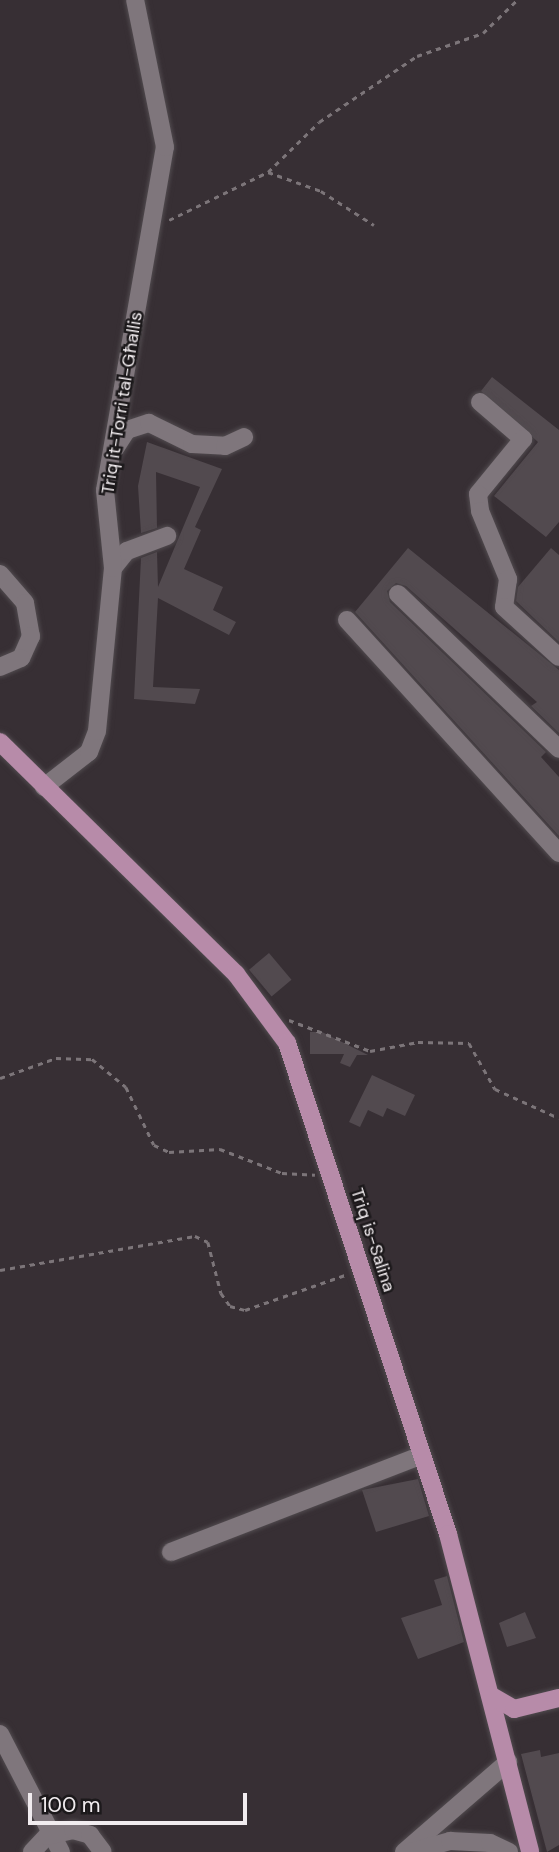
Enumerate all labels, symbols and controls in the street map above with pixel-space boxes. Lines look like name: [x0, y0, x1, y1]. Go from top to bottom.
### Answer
street label: Triq it-Torri tal-Għallis: [97, 310, 147, 496]
street label: Triq is-Salina: [346, 1185, 400, 1295]
scale bar: [32, 1778, 250, 1822]
text: 100 m: [41, 1791, 101, 1819]

